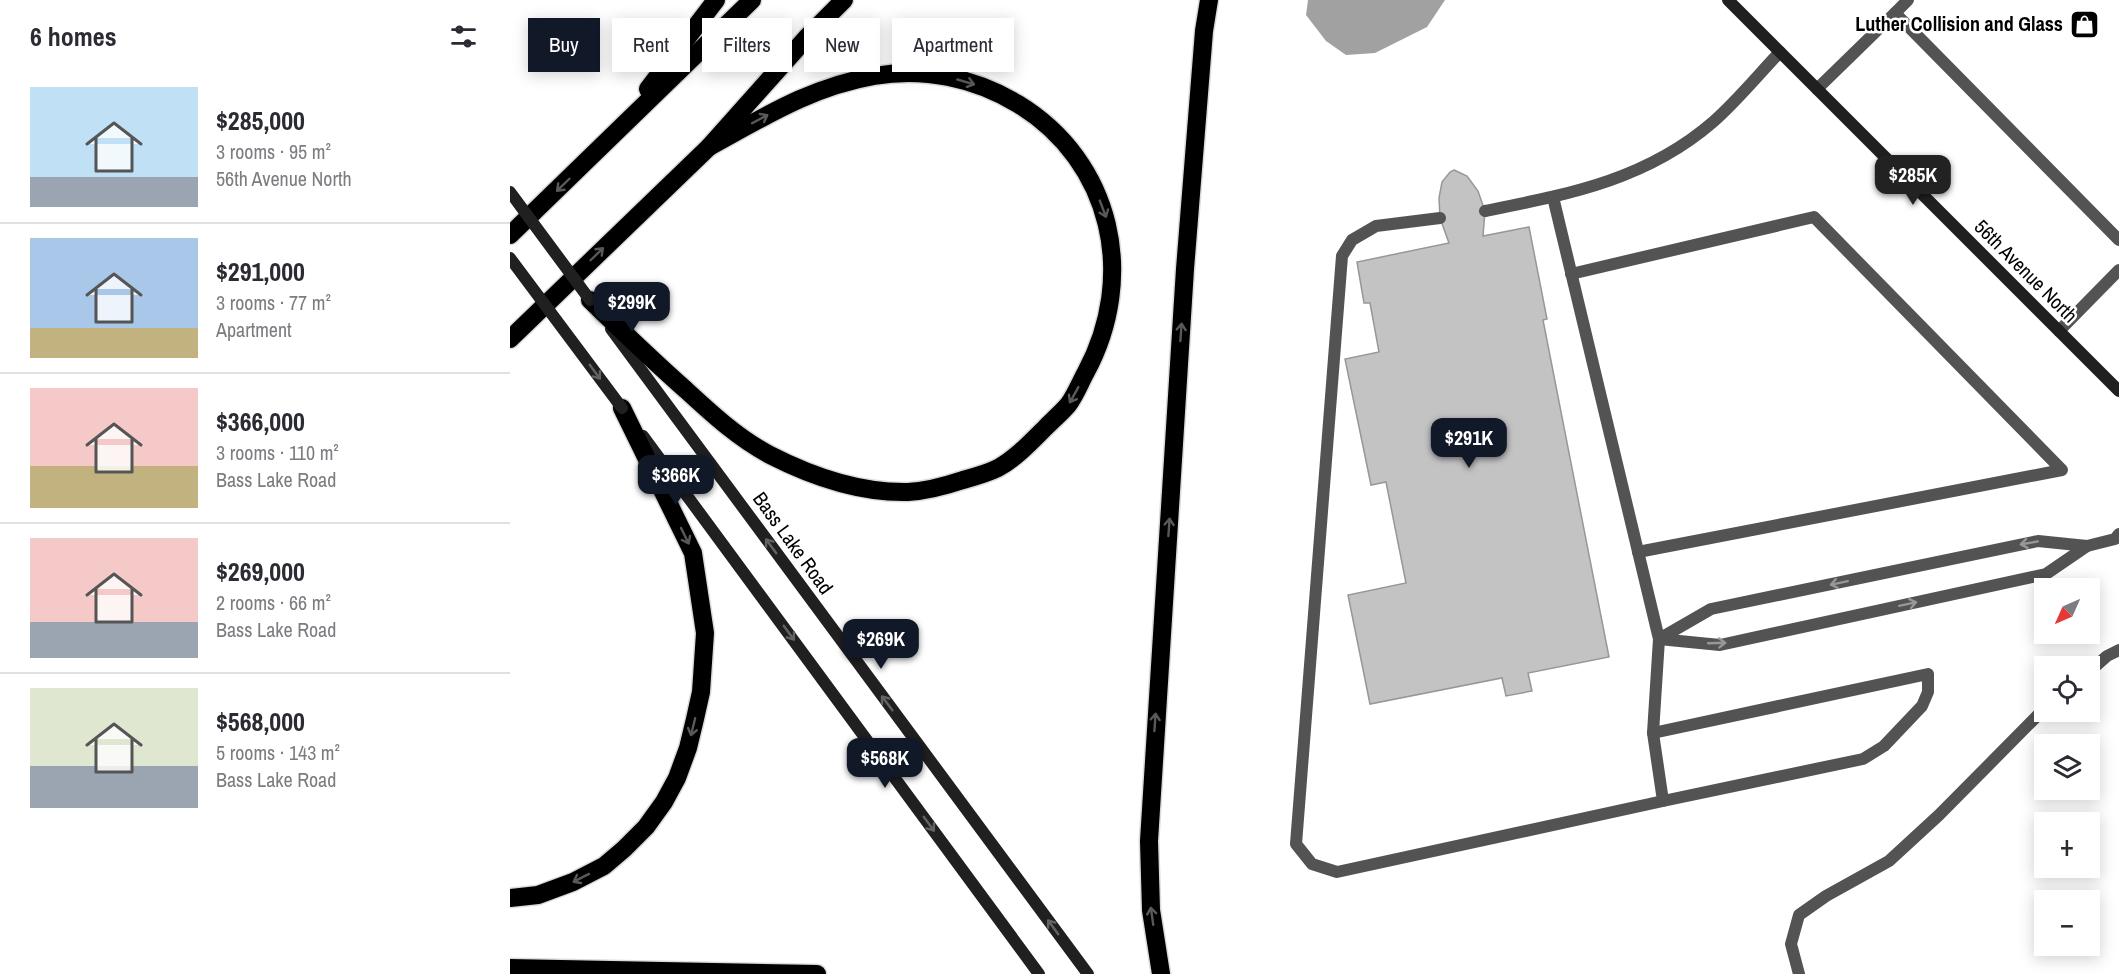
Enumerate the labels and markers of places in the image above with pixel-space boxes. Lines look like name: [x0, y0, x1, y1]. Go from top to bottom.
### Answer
shop icon: Luther Collision and Glass: [2068, 8, 2100, 40]
place label: Luther Collision and Glass: [1855, 10, 2063, 37]
pin: $285K: [1871, 155, 1955, 206]
pin: $299K: [590, 282, 674, 333]
pin: $291K: [1427, 418, 1511, 469]
pin: $366K: [634, 455, 718, 506]
pin: $269K: [839, 619, 923, 670]
pin: $568K: [843, 738, 927, 789]

